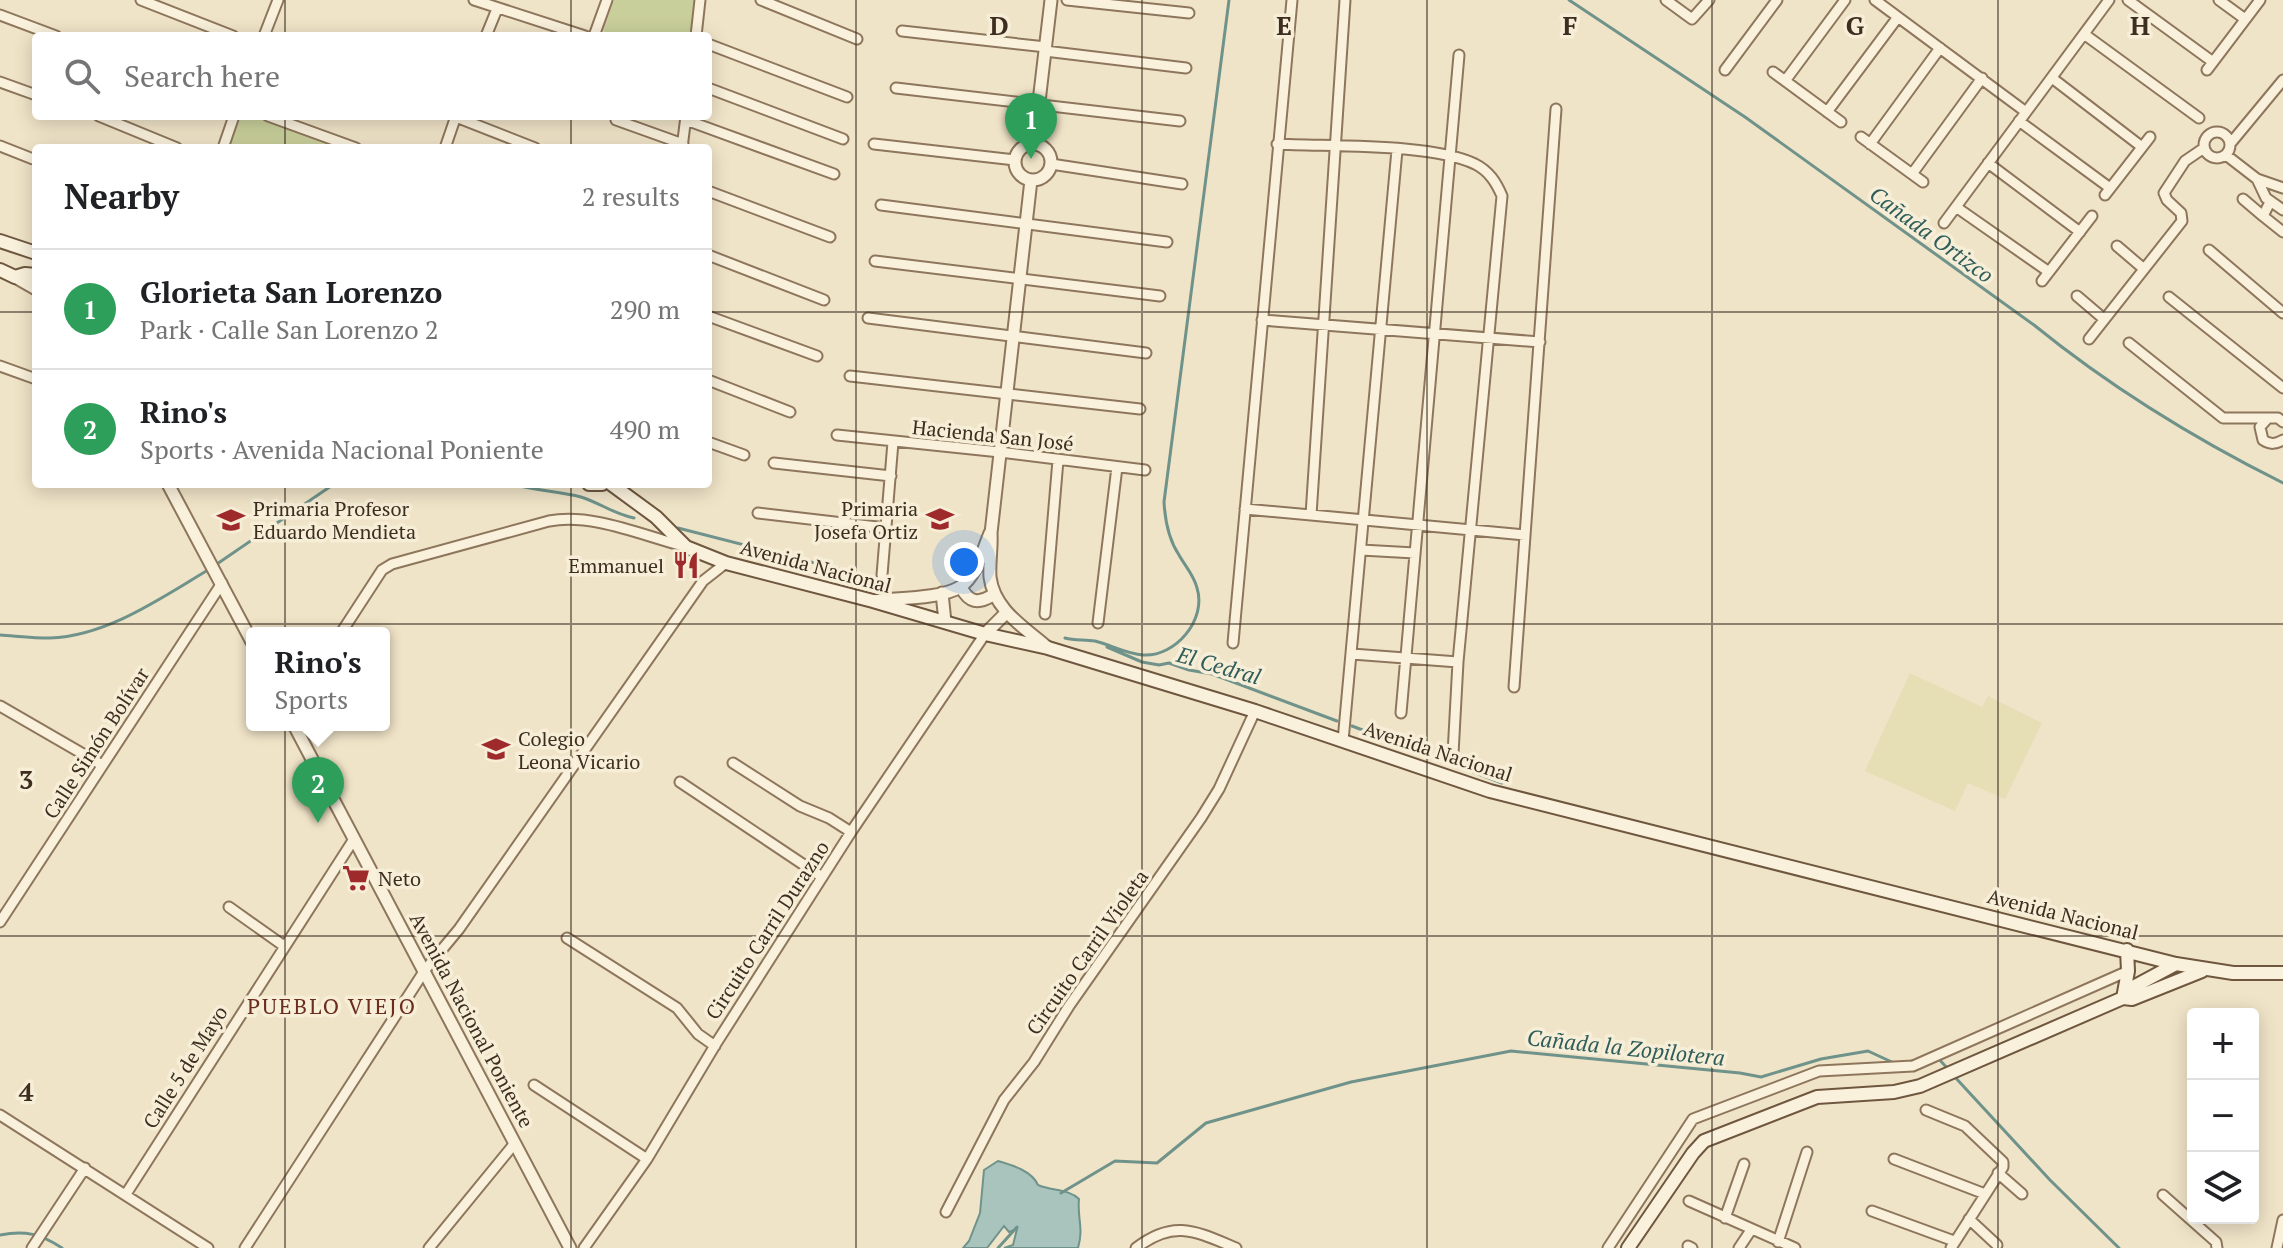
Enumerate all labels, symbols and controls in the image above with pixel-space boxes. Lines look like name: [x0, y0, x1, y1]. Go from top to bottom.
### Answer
text: D: [989, 8, 1009, 42]
text: E: [1276, 8, 1292, 42]
text: F: [1563, 8, 1578, 42]
text: G: [1846, 8, 1865, 42]
text: H: [2130, 8, 2150, 42]
search box: [32, 32, 712, 120]
icon: search: [60, 54, 104, 98]
text: Search here: [124, 56, 280, 96]
pin: 1: [1005, 93, 1057, 159]
text: Nearby: [64, 174, 179, 219]
text: 2 results: [582, 179, 680, 213]
water label: Cañada Ortizco: [1864, 179, 2000, 289]
text: Glorieta San Lorenzo: [140, 272, 442, 312]
text: 1: [83, 292, 97, 326]
text: 290 m: [610, 292, 680, 326]
text: Park · Calle San Lorenzo 2: [140, 312, 439, 346]
text: Rino's: [140, 392, 227, 432]
text: 2: [83, 412, 97, 446]
text: 490 m: [610, 412, 680, 446]
street label: Hacienda San José: [911, 413, 1075, 457]
text: Sports · Avenida Nacional Poniente: [140, 432, 544, 466]
place label: Primaria Profesor Eduardo Mendieta: [253, 495, 416, 545]
place label: Primaria Josefa Ortiz: [814, 495, 918, 545]
school or university icon: Primaria Josefa Ortiz: [925, 504, 955, 534]
school or university icon: Primaria Profesor Eduardo Mendieta: [216, 505, 246, 535]
street label: Avenida Nacional: [738, 533, 894, 599]
your location: [944, 542, 984, 582]
restaurant icon: Emmanuel: [671, 550, 701, 580]
place label: Emmanuel: [568, 552, 664, 579]
popup: [246, 627, 390, 731]
water label: El Cedral: [1173, 639, 1264, 691]
text: Rino's: [274, 642, 362, 682]
street label: Calle Simón Bolívar: [37, 662, 155, 824]
text: Sports: [274, 682, 348, 716]
street label: Avenida Nacional: [1360, 714, 1516, 788]
place label: Colegio Leona Vicario: [518, 725, 640, 775]
school or university icon: Colegio Leona Vicario: [481, 734, 511, 764]
pin: 2: [292, 757, 344, 823]
text: 3: [19, 762, 33, 796]
street label: Circuito Carril Durazno: [699, 835, 835, 1025]
supermarket icon: Neto: [341, 863, 371, 893]
street label: Circuito Carril Violeta: [1020, 864, 1154, 1040]
place label: Neto: [378, 865, 421, 892]
street label: Avenida Nacional: [1984, 882, 2142, 946]
street label: Avenida Nacional Poniente: [404, 908, 540, 1132]
district label: PUEBLO VIEJO: [247, 991, 417, 1020]
street label: Calle 5 de Mayo: [137, 1001, 233, 1133]
map controls: [2187, 1008, 2259, 1224]
button: +: [2187, 1008, 2259, 1080]
water label: Cañada la Zopilotera: [1526, 1022, 1726, 1072]
text: 4: [19, 1074, 34, 1108]
button: −: [2187, 1080, 2259, 1152]
button: layers: [2187, 1152, 2259, 1224]

